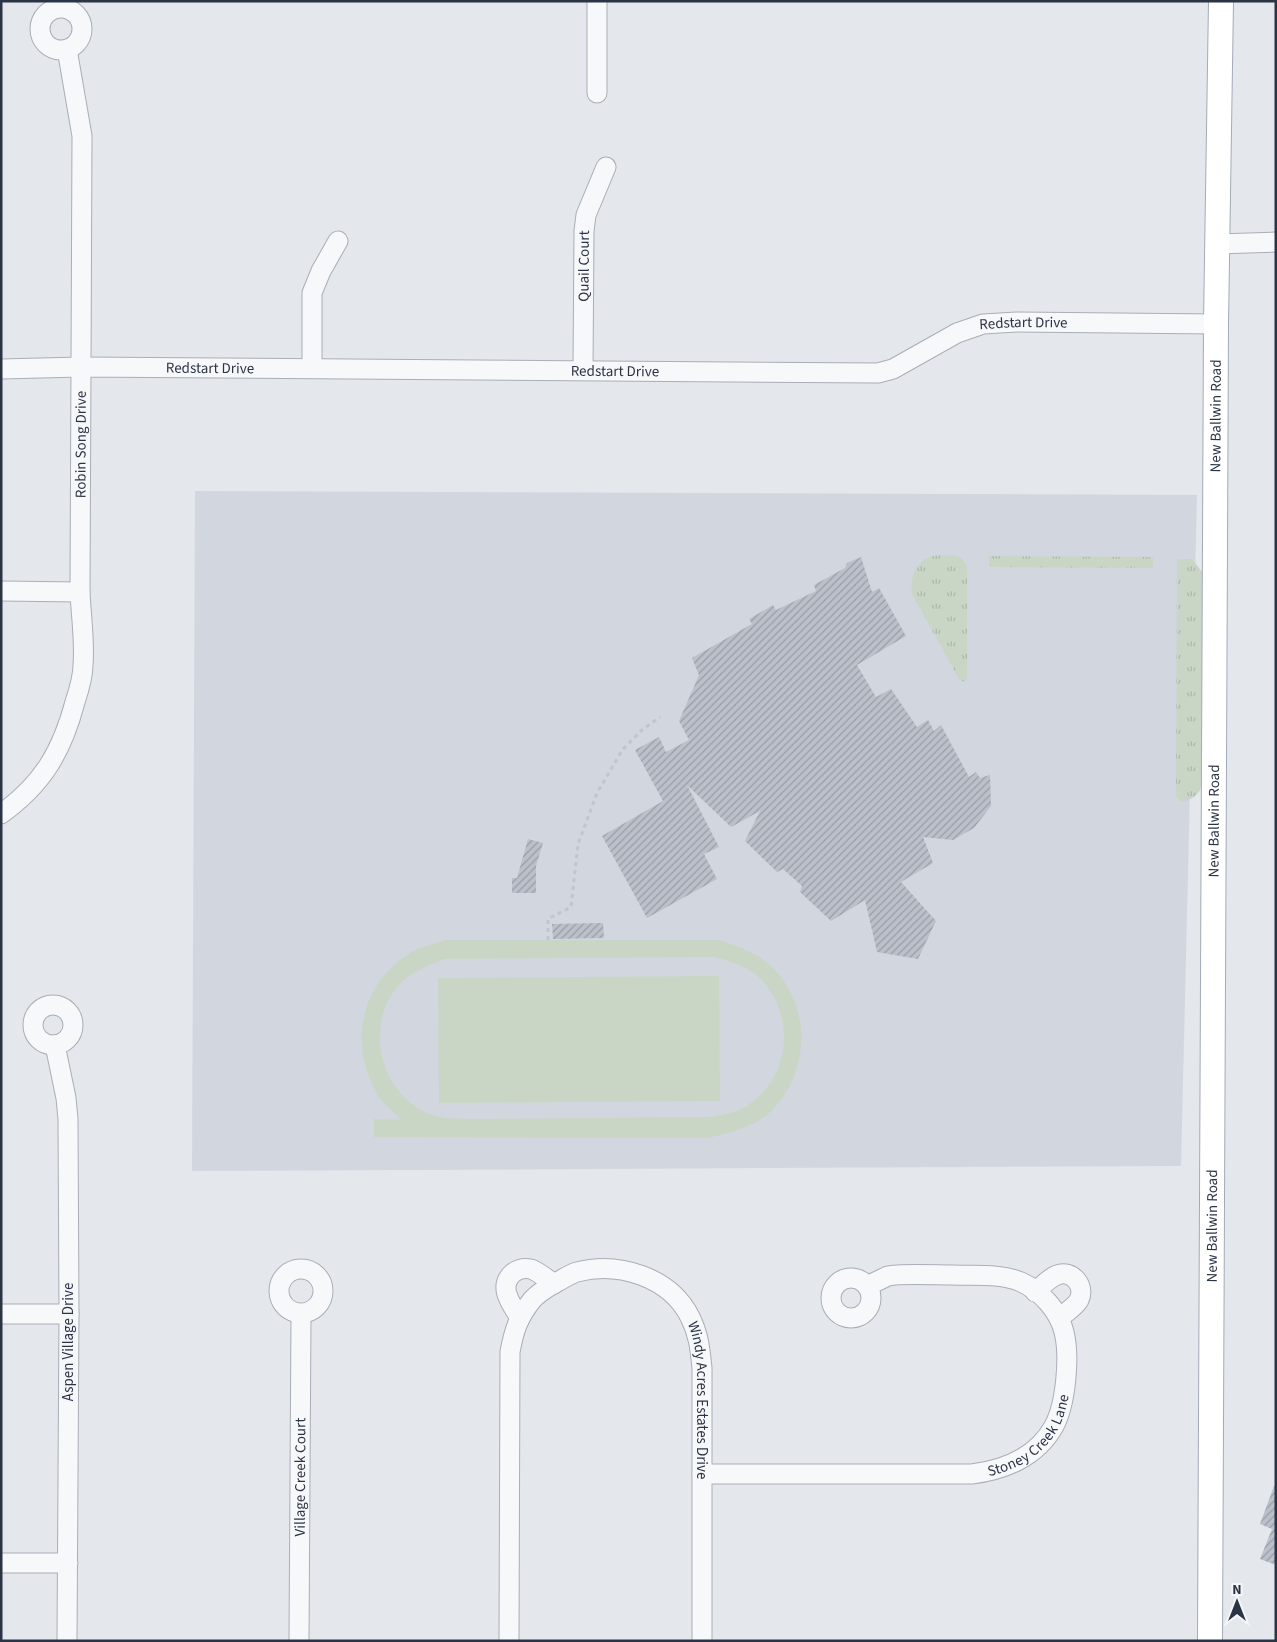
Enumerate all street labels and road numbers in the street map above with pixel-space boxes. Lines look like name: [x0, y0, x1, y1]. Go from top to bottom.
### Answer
street label: Quail Court: [573, 230, 595, 302]
street label: Redstart Drive: [979, 311, 1068, 335]
street label: Redstart Drive: [166, 357, 254, 379]
street label: New Ballwin Road: [1205, 359, 1226, 473]
street label: Redstart Drive: [571, 360, 659, 382]
street label: Robin Song Drive: [70, 391, 91, 498]
street label: New Ballwin Road: [1203, 764, 1224, 878]
street label: New Ballwin Road: [1201, 1169, 1223, 1283]
street label: Aspen Village Drive: [58, 1283, 79, 1401]
street label: Windy Acres Estates Drive: [683, 1318, 713, 1479]
street label: Stoney Creek Lane: [985, 1392, 1074, 1481]
street label: Village Creek Court: [289, 1418, 311, 1536]

